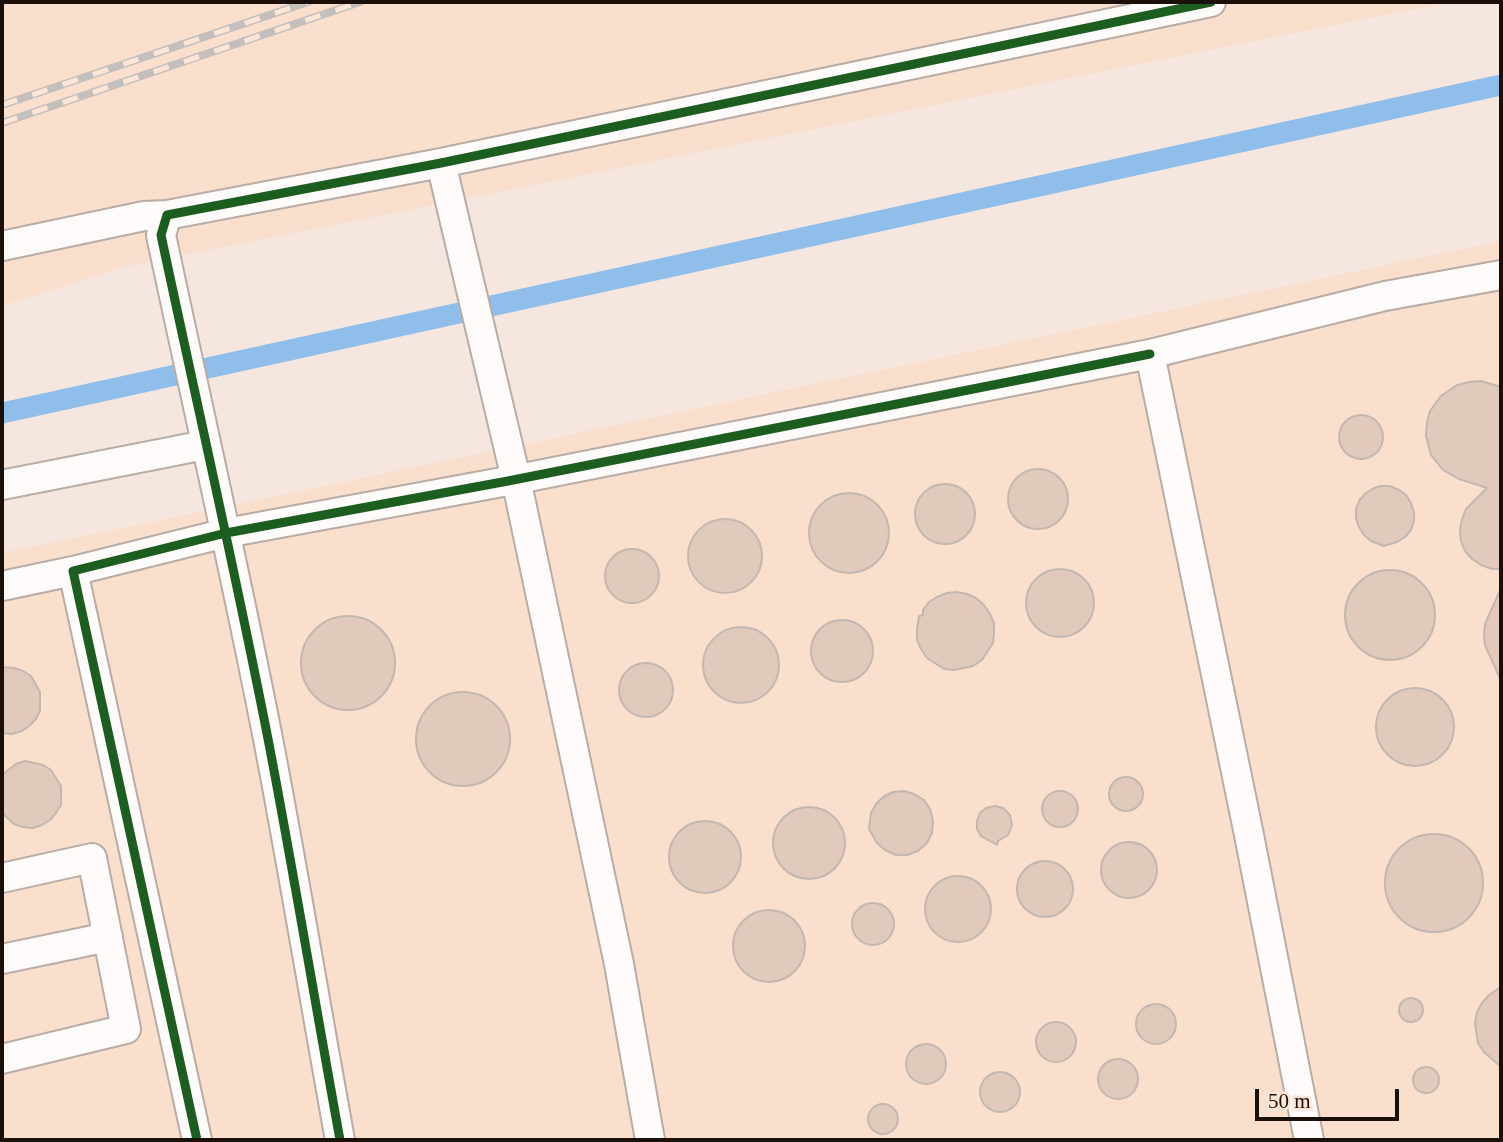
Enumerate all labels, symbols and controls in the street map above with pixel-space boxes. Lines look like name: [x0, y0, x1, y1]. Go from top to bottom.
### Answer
scale bar: [1258, 1076, 1402, 1120]
text: 50 m: [1268, 1089, 1311, 1113]

